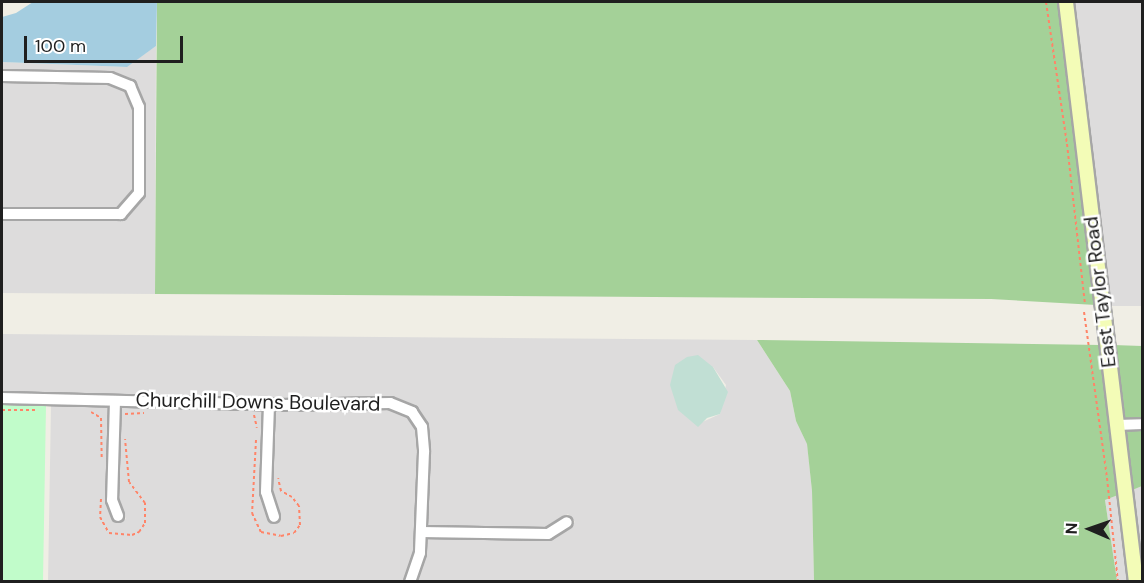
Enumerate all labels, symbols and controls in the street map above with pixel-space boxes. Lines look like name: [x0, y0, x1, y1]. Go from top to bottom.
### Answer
scale bar: [27, 24, 186, 62]
text: 100 m: [35, 34, 86, 58]
street label: East Taylor Road: [1079, 215, 1121, 369]
street label: Churchill Downs Boulevard: [135, 388, 381, 416]
north arrow: [1060, 499, 1120, 559]
text: N: [1061, 522, 1082, 535]

